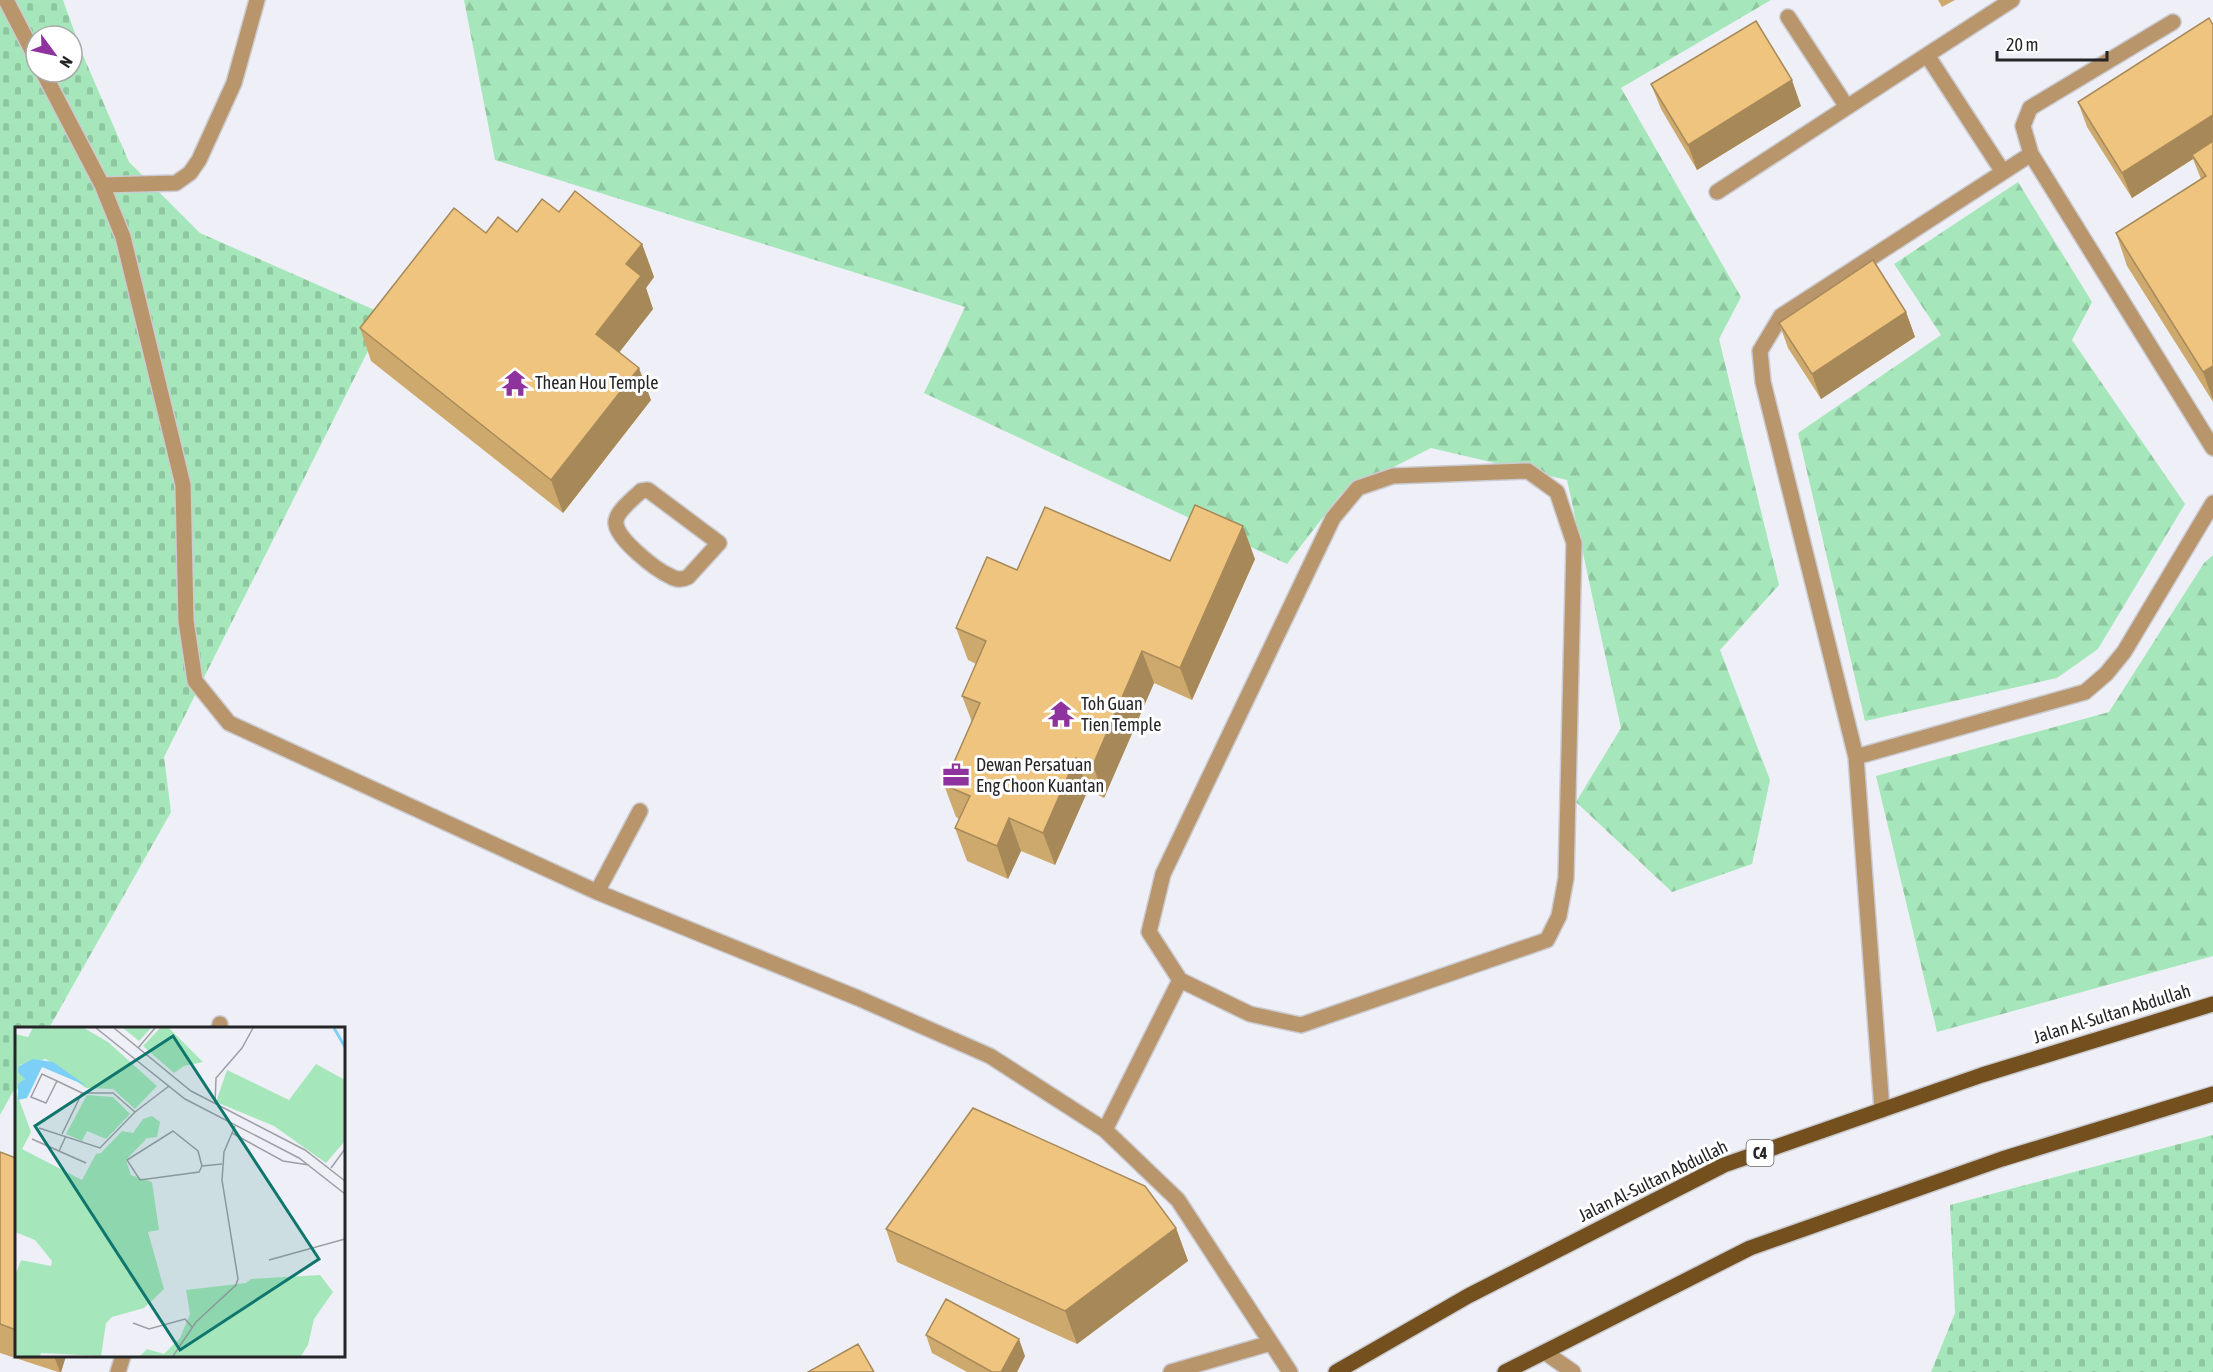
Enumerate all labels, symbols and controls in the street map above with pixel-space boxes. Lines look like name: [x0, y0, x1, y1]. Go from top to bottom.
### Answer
north arrow: [24, 24, 84, 84]
scale bar: [1997, 24, 2106, 62]
text: 20 m: [2006, 34, 2038, 55]
text: N: [56, 53, 77, 71]
temple icon: Thean Hou Temple: [500, 368, 530, 398]
place label: Thean Hou Temple: [535, 372, 658, 393]
place label: Toh Guan Tien Temple: [1081, 693, 1161, 735]
temple icon: Toh Guan Tien Temple: [1046, 699, 1076, 729]
place label: Dewan Persatuan Eng Choon Kuantan: [976, 754, 1104, 796]
office icon: Dewan Persatuan Eng Choon Kuantan: [941, 760, 971, 790]
street label: Jalan Al-Sultan Abdullah: [2031, 980, 2193, 1047]
inset map: [15, 1027, 345, 1357]
street label: Jalan Al-Sultan Abdullah: [1575, 1135, 1731, 1226]
road number: C4: [1746, 1140, 1774, 1166]

